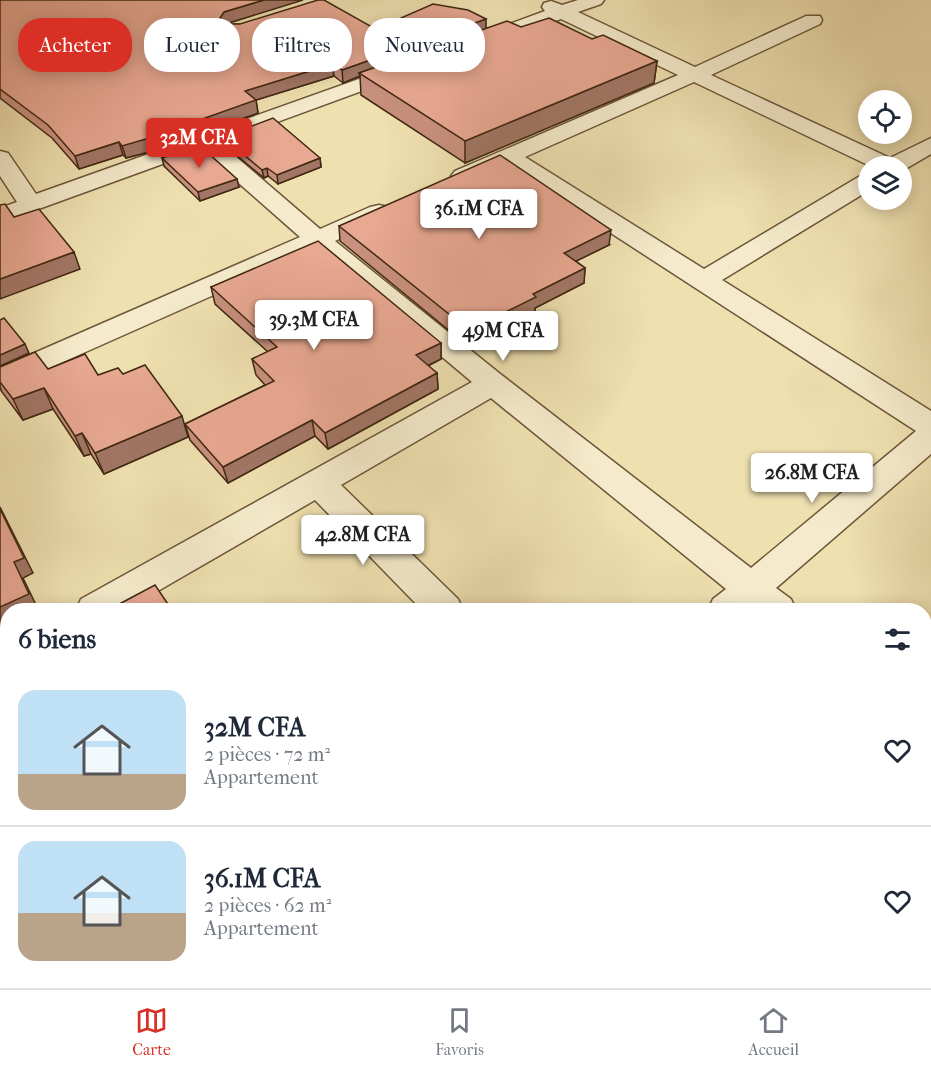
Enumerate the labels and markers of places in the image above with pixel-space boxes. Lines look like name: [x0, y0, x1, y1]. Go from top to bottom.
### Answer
pin: 32M CFA: [144, 118, 254, 169]
pin: 36.1M CFA: [410, 189, 548, 240]
pin: 39.3M CFA: [245, 300, 383, 351]
pin: 49M CFA: [448, 311, 558, 362]
pin: 26.8M CFA: [743, 453, 881, 504]
pin: 42.8M CFA: [294, 515, 432, 566]

